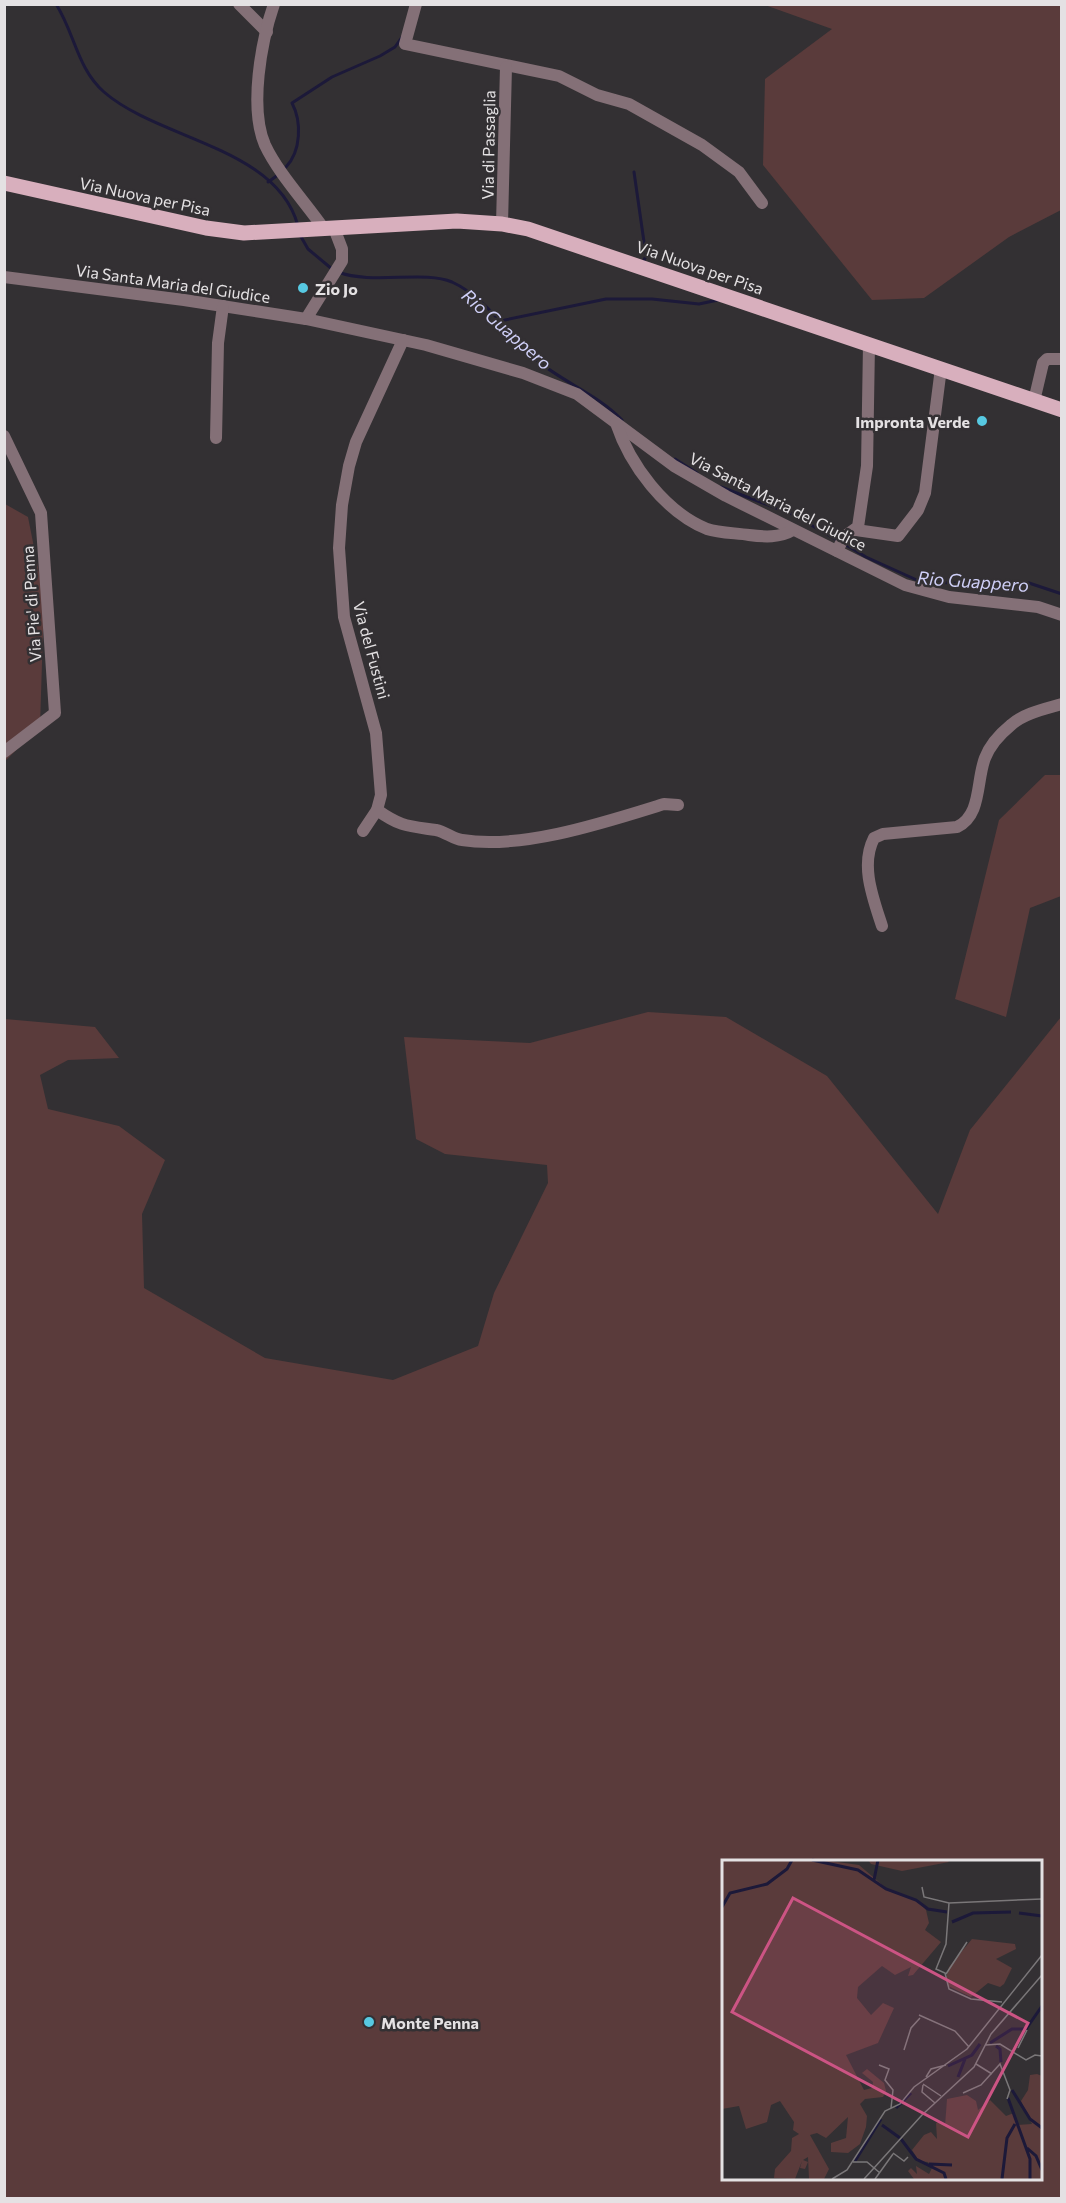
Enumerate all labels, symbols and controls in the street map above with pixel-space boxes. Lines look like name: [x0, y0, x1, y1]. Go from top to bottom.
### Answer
street label: Via di Passaglia: [478, 90, 498, 200]
street label: Via Nuova per Pisa: [78, 173, 212, 219]
street label: Via Nuova per Pisa: [634, 236, 766, 298]
street label: Via Santa Maria del Giudice: [75, 260, 271, 306]
place label: Zio Jo: [315, 279, 358, 298]
marker: Zio Jo: [296, 281, 310, 295]
water label: Rio Guappero: [458, 284, 556, 374]
place label: Impronta Verde: [855, 412, 970, 431]
marker: Impronta Verde: [975, 414, 989, 428]
street label: Via Santa Maria del Giudice: [686, 448, 870, 554]
street label: Via Pie' di Penna: [17, 545, 45, 663]
water label: Rio Guappero: [916, 566, 1030, 596]
street label: Via del Fustini: [350, 599, 394, 701]
inset map: [722, 1860, 1042, 2179]
place label: Monte Penna: [381, 2013, 479, 2032]
marker: Monte Penna: [362, 2015, 376, 2029]

